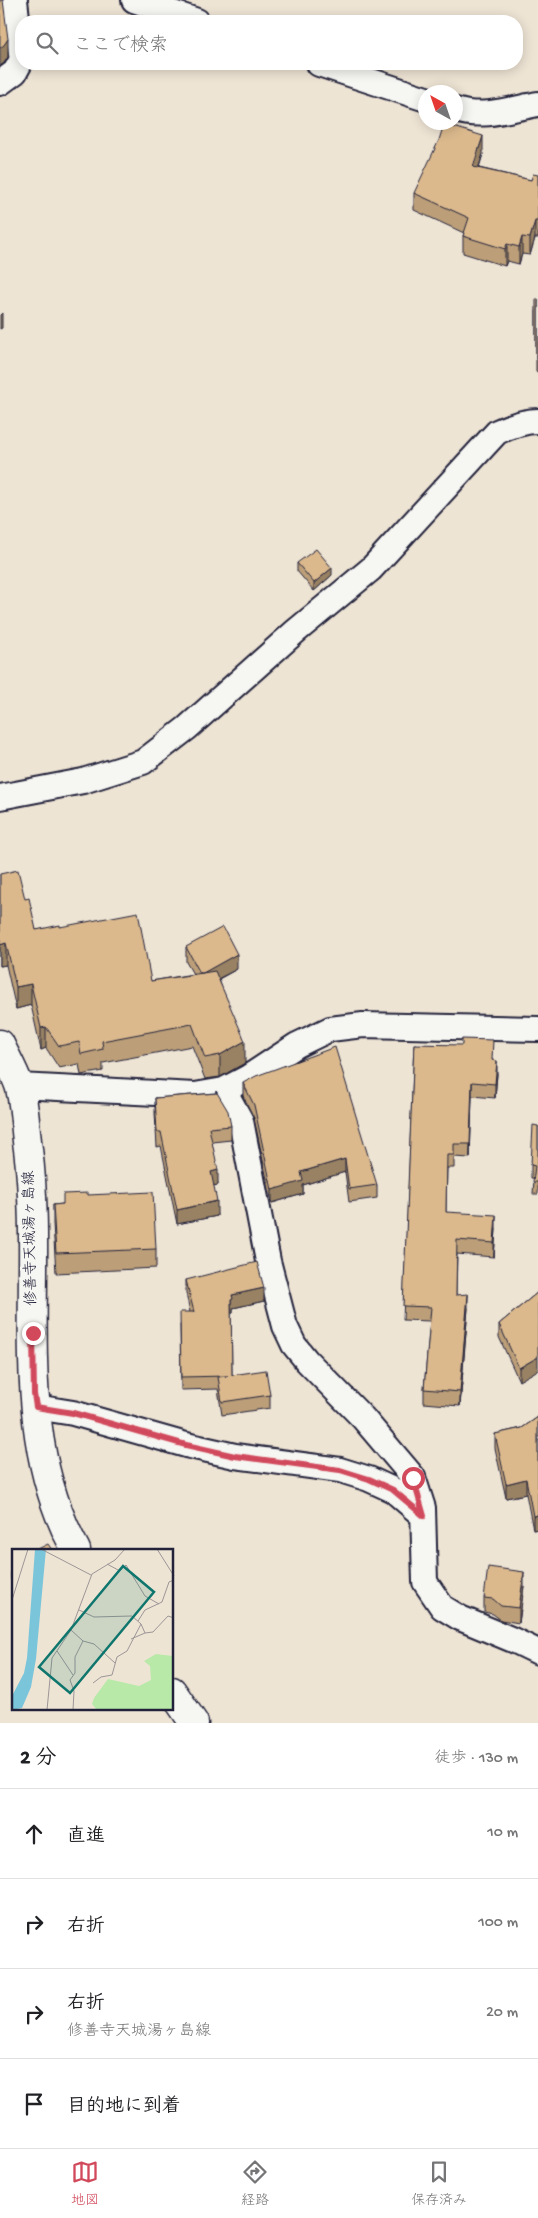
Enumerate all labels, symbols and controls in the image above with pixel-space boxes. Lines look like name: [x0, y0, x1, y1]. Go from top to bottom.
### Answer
search box: [15, 15, 523, 70]
icon: search: [33, 29, 61, 57]
text: ここで検索: [73, 35, 168, 58]
north arrow: [418, 85, 463, 130]
street label: 修善寺天城湯ヶ島線: [20, 1170, 41, 1306]
route end: [22, 1322, 45, 1345]
route start: [402, 1467, 425, 1490]
inset map: [12, 1549, 174, 1710]
text: 2 分: [20, 1747, 56, 1772]
text: 徒歩 · 130 m: [434, 1750, 518, 1769]
icon: ahead: [20, 1820, 48, 1848]
text: 10 m: [487, 1824, 518, 1843]
text: 直進: [67, 1826, 105, 1849]
icon: right: [20, 1910, 48, 1938]
text: 100 m: [478, 1914, 518, 1933]
text: 右折: [67, 1916, 105, 1939]
text: 右折: [67, 1993, 105, 2016]
icon: right: [20, 2000, 48, 2028]
text: 20 m: [486, 2004, 518, 2023]
text: 修善寺天城湯ヶ島線: [67, 2023, 211, 2042]
icon: arrive: [20, 2090, 48, 2118]
text: 目的地に到着: [67, 2096, 181, 2119]
tab: 地図: [71, 2158, 99, 2210]
tab: 経路: [241, 2158, 269, 2210]
tab: 保存済み: [411, 2158, 467, 2210]

